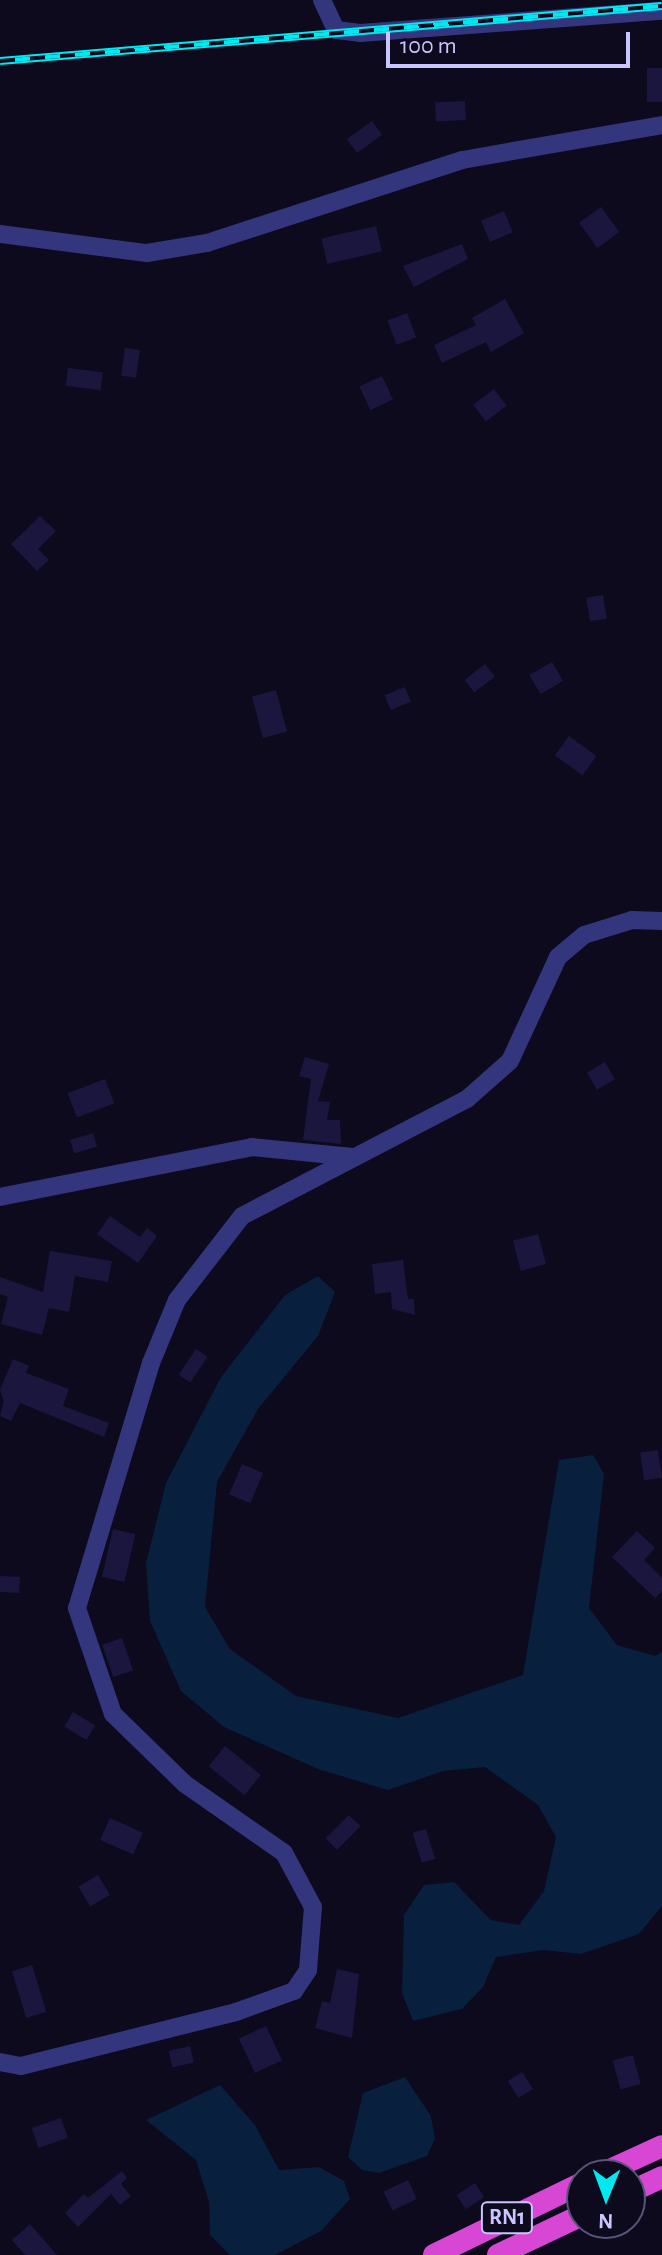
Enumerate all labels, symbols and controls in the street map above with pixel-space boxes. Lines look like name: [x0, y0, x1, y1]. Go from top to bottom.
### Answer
scale bar: [390, 16, 634, 66]
text: 100 m: [400, 34, 457, 58]
north arrow: [566, 2159, 646, 2239]
road number: RN1: [479, 2200, 535, 2236]
text: N: [598, 2210, 613, 2232]

